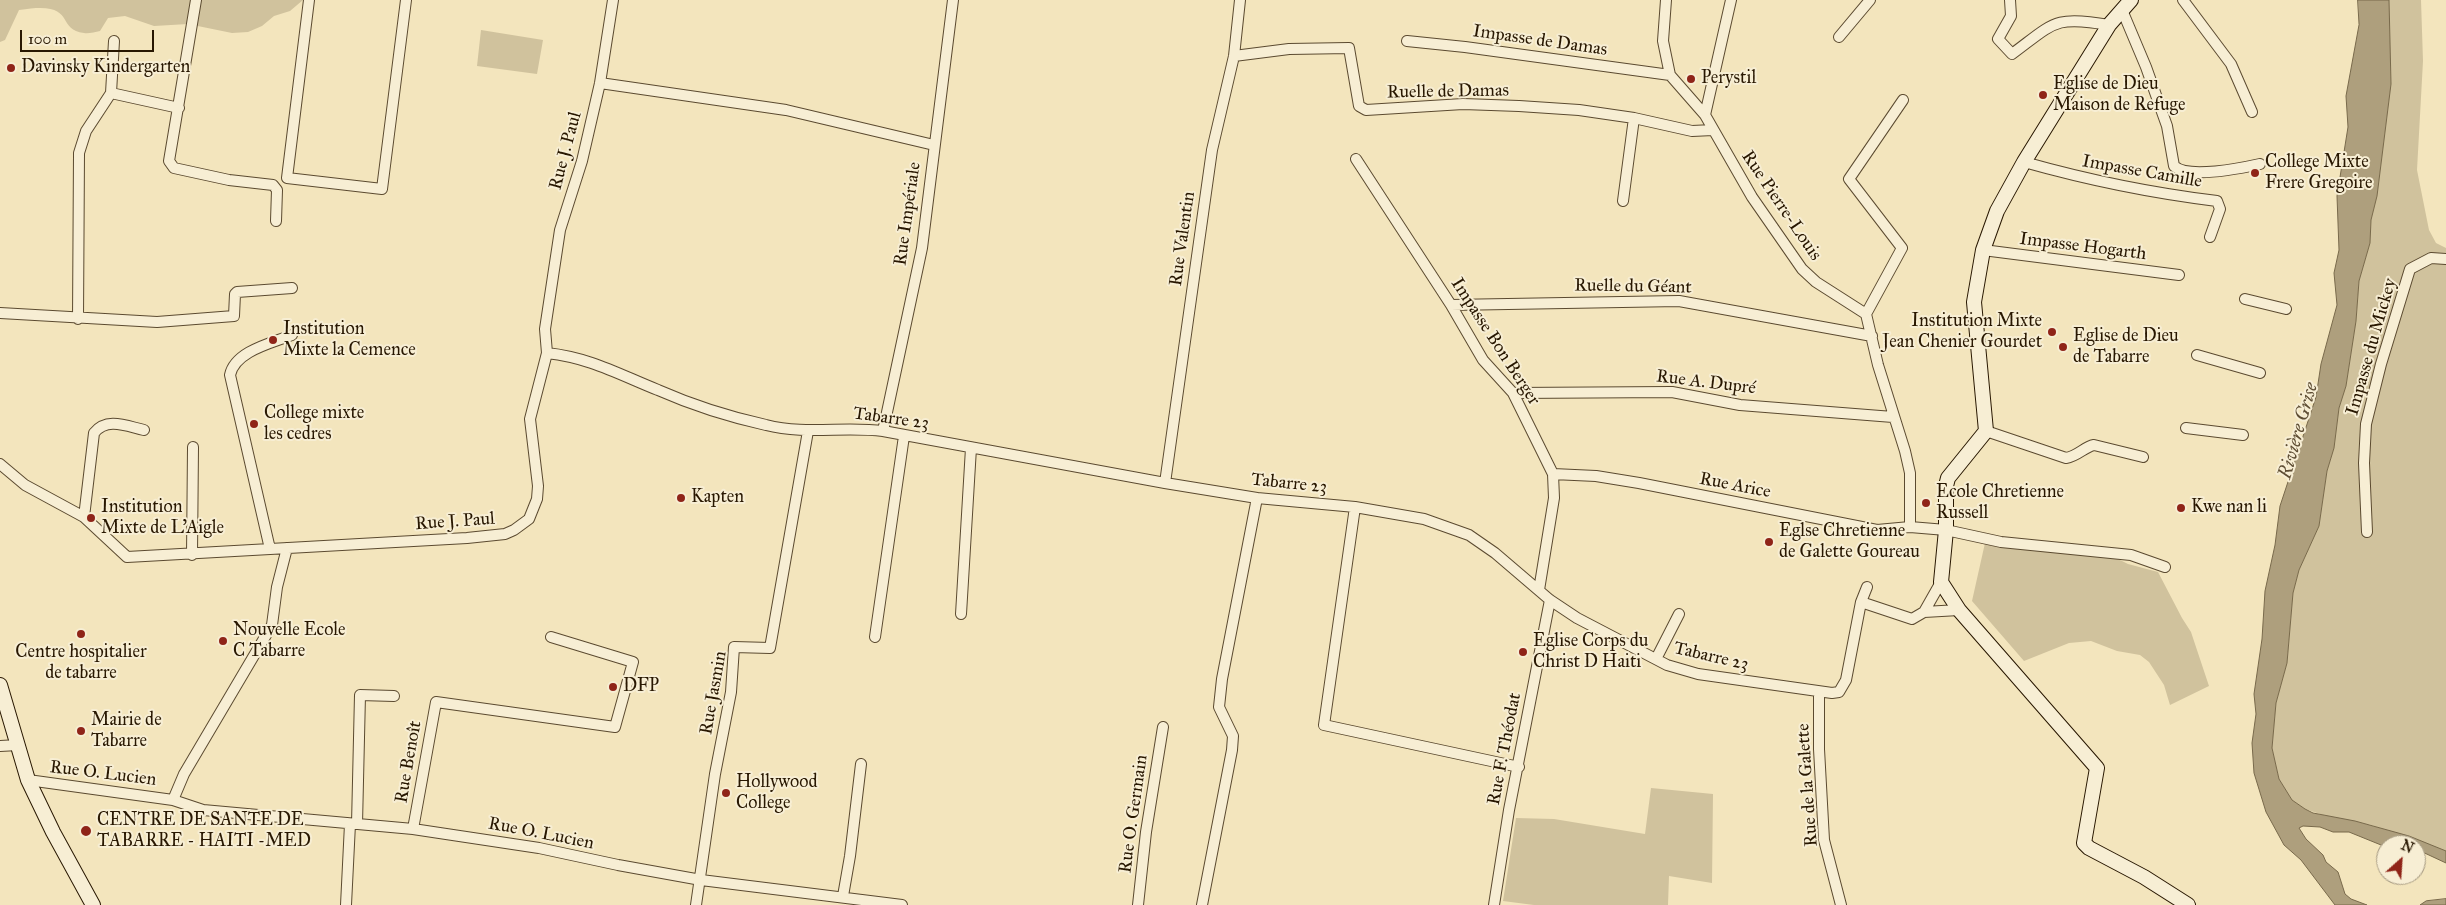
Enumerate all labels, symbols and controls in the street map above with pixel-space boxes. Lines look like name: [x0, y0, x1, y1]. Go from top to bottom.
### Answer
scale bar: [22, 20, 156, 52]
street label: Impasse de Damas: [1471, 21, 1609, 61]
text: 100 m: [28, 30, 67, 48]
place label: Davinsky Kindergarten: [21, 57, 190, 79]
marker: Davinsky Kindergarten: [5, 62, 17, 74]
place label: Perystil: [1701, 68, 1756, 90]
marker: Perystil: [1685, 73, 1697, 85]
place label: Eglise de Dieu Maison de Refuge: [2053, 74, 2186, 116]
street label: Ruelle de Damas: [1387, 80, 1509, 104]
marker: Eglise de Dieu Maison de Refuge: [2037, 89, 2049, 101]
street label: Rue J. Paul: [545, 110, 587, 192]
street label: Rue Pierre-Louis: [1736, 147, 1826, 265]
street label: Impasse Camille: [2081, 151, 2203, 193]
place label: College Mixte Frere Gregoire: [2265, 152, 2372, 194]
street label: Rue Impériale: [890, 161, 926, 267]
marker: College Mixte Frere Gregoire: [2249, 167, 2261, 179]
street label: Rue Valentin: [1166, 190, 1200, 288]
street label: Impasse Hogarth: [2018, 229, 2148, 265]
street label: Impasse Bon Berger: [1446, 274, 1544, 410]
street label: Ruelle du Géant: [1574, 275, 1692, 299]
street label: Impasse du Mickey: [2342, 276, 2402, 418]
place label: Institution Mixte Jean Chenier Gourdet: [1882, 311, 2042, 354]
place label: Institution Mixte la Cemence: [283, 319, 416, 362]
marker: Institution Mixte Jean Chenier Gourdet: [2046, 326, 2058, 338]
place label: Eglise de Dieu de Tabarre: [2073, 326, 2179, 368]
marker: Institution Mixte la Cemence: [267, 334, 279, 346]
marker: Eglise de Dieu de Tabarre: [2057, 341, 2069, 353]
street label: Rue A. Dupré: [1655, 366, 1757, 400]
water label: Rivière Grise: [2274, 380, 2324, 482]
place label: College mixte les cedres: [264, 403, 364, 446]
street label: Tabarre 23: [852, 403, 930, 435]
marker: College mixte les cedres: [248, 418, 260, 430]
street label: Rue Arice: [1697, 468, 1773, 504]
street label: Tabarre 23: [1250, 469, 1328, 499]
place label: Ecole Chretienne Russell: [1936, 482, 2064, 524]
place label: Kapten: [691, 487, 744, 509]
marker: Kapten: [675, 492, 687, 504]
place label: Institution Mixte de L'Aigle: [101, 497, 224, 540]
marker: Ecole Chretienne Russell: [1920, 497, 1932, 509]
place label: Kwe nan li: [2191, 497, 2267, 519]
marker: Kwe nan li: [2175, 502, 2187, 514]
street label: Rue J. Paul: [414, 508, 496, 536]
marker: Institution Mixte de L'Aigle: [85, 512, 97, 524]
place label: Eglse Chretienne de Galette Goureau: [1779, 521, 1920, 564]
marker: Eglse Chretienne de Galette Goureau: [1763, 536, 1775, 548]
place label: Nouvelle Ecole C Tabarre: [233, 620, 346, 662]
marker: Centre hospitalier de tabarre: [75, 628, 87, 640]
place label: Eglise Corps du Christ D Haiti: [1533, 631, 1648, 674]
marker: Nouvelle Ecole C Tabarre: [217, 635, 229, 647]
street label: Tabarre 23: [1672, 638, 1750, 676]
place label: Centre hospitalier de tabarre: [15, 642, 147, 684]
marker: Eglise Corps du Christ D Haiti: [1517, 646, 1529, 658]
street label: Rue Jasmin: [696, 650, 732, 736]
place label: DFP: [623, 676, 659, 698]
marker: DFP: [607, 681, 619, 693]
street label: Rue F. Théodat: [1484, 691, 1526, 807]
place label: Mairie de Tabarre: [91, 710, 162, 752]
street label: Rue Benoît: [391, 719, 427, 805]
street label: Rue de la Galette: [1793, 723, 1823, 847]
marker: Mairie de Tabarre: [75, 725, 87, 737]
street label: Rue O. Germain: [1115, 753, 1153, 875]
street label: Rue O. Lucien: [49, 757, 157, 791]
place label: Hollywood College: [736, 772, 817, 814]
marker: Hollywood College: [720, 787, 732, 799]
place label: CENTRE DE SANTE DE TABARRE - HAITI -MED: [97, 810, 311, 852]
street label: Rue O. Lucien: [486, 813, 596, 855]
marker: CENTRE DE SANTE DE TABARRE - HAITI -MED: [79, 824, 93, 838]
north arrow: [2376, 835, 2426, 885]
text: N: [2398, 837, 2416, 857]

